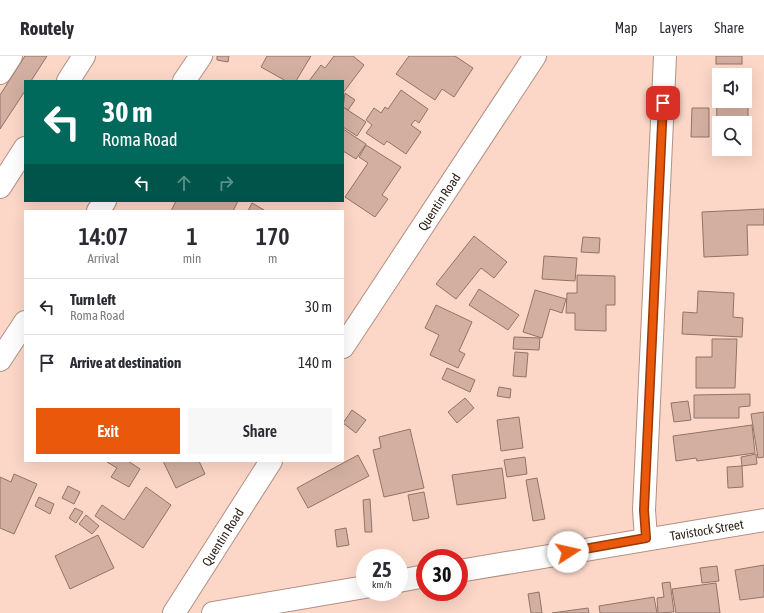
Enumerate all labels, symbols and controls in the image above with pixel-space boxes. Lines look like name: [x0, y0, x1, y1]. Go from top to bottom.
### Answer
text: Routely: [20, 17, 74, 39]
text: Map: [615, 20, 637, 36]
text: Layers: [659, 20, 692, 36]
text: Share: [714, 20, 744, 36]
map controls: [712, 68, 752, 156]
button: sound: [712, 68, 752, 108]
pin: [646, 86, 680, 120]
icon: arrive: [652, 92, 674, 114]
icon: left: [36, 96, 88, 148]
text: 30 m: [102, 96, 152, 128]
button: search: [712, 116, 752, 156]
text: Roma Road: [102, 129, 178, 150]
street label: Quentin Road: [415, 170, 464, 234]
icon: left: [131, 172, 153, 194]
icon: ahead: [173, 172, 195, 194]
icon: right: [215, 172, 237, 194]
text: 14:07: [78, 223, 128, 250]
text: 1: [186, 223, 198, 250]
text: 170: [256, 223, 290, 250]
text: Arrival: [87, 251, 119, 266]
text: min: [183, 251, 201, 266]
text: m: [268, 251, 277, 266]
text: Turn left: [70, 291, 116, 308]
icon: left: [36, 296, 58, 318]
text: 30 m: [305, 298, 332, 315]
text: Roma Road: [70, 308, 125, 323]
icon: arrive: [36, 352, 58, 374]
text: Arrive at destination: [70, 354, 181, 371]
text: 140 m: [298, 354, 332, 371]
button: Exit: [36, 408, 180, 454]
button: Share: [188, 408, 332, 454]
street label: Quentin Road: [199, 506, 247, 569]
street label: Tavistock Street: [669, 517, 745, 544]
position arrow: [547, 531, 589, 573]
speed limit sign: 30: [416, 549, 468, 601]
text: 25: [373, 558, 391, 581]
text: km/h: [372, 579, 392, 590]

